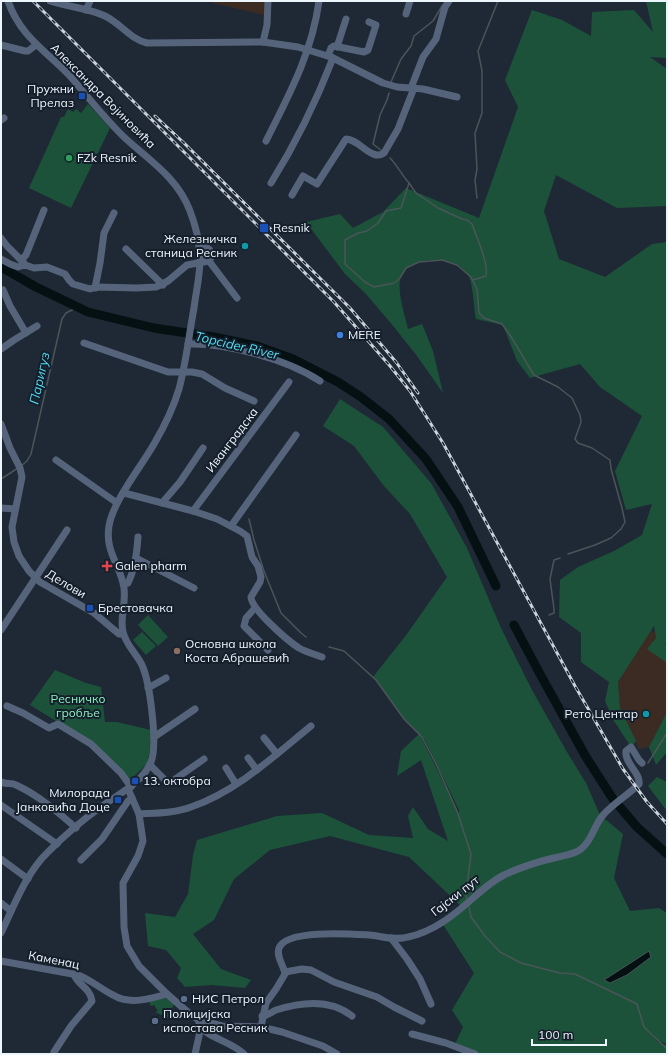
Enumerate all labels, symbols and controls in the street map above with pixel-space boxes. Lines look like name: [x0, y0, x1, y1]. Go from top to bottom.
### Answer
street label: Александра Војиновића: [48, 40, 159, 151]
place label: Пружни Прелаз: [27, 81, 74, 110]
marker: Пружни Прелаз: [77, 91, 87, 101]
place label: FZk Resnik: [77, 150, 138, 165]
marker: FZk Resnik: [64, 153, 74, 163]
place label: Resnik: [273, 220, 311, 235]
marker: Resnik: [258, 222, 270, 234]
place label: Железничка станица Ресник: [145, 231, 238, 260]
marker: Железничка станица Ресник: [240, 241, 250, 251]
place label: MERE: [348, 327, 381, 342]
water label: Topcider River: [194, 328, 282, 363]
marker: MERE: [335, 330, 345, 340]
water label: Паригуз: [25, 350, 53, 406]
street label: Иванградска: [202, 404, 261, 475]
place label: Galen pharm: [115, 558, 187, 573]
marker: Galen pharm: [102, 561, 112, 571]
street label: Делови: [43, 566, 89, 601]
place label: Брестовачка: [98, 600, 173, 615]
marker: Брестовачка: [85, 603, 95, 613]
place label: Основна школа Коста Абрашевић: [185, 636, 289, 665]
marker: Основна школа Коста Абрашевић: [172, 646, 182, 656]
park label: Ресничко гробље: [51, 691, 105, 720]
place label: Рето Центар: [565, 706, 638, 721]
marker: Рето Центар: [641, 709, 651, 719]
place label: 13. октобра: [143, 773, 211, 788]
marker: 13. октобра: [130, 776, 140, 786]
place label: Милорада Јанковића Доце: [16, 785, 110, 814]
marker: Милорада Јанковића Доце: [113, 795, 123, 805]
street label: Гајски пут: [428, 872, 482, 919]
street label: Каменац: [27, 947, 81, 972]
place label: НИС Петрол: [192, 991, 264, 1006]
marker: НИС Петрол: [179, 994, 189, 1004]
place label: Полицијска испостава Ресник: [163, 1006, 268, 1035]
marker: Полицијска испостава Ресник: [150, 1016, 160, 1026]
scale bar: [532, 1021, 606, 1047]
text: 100 m: [538, 1027, 573, 1042]

